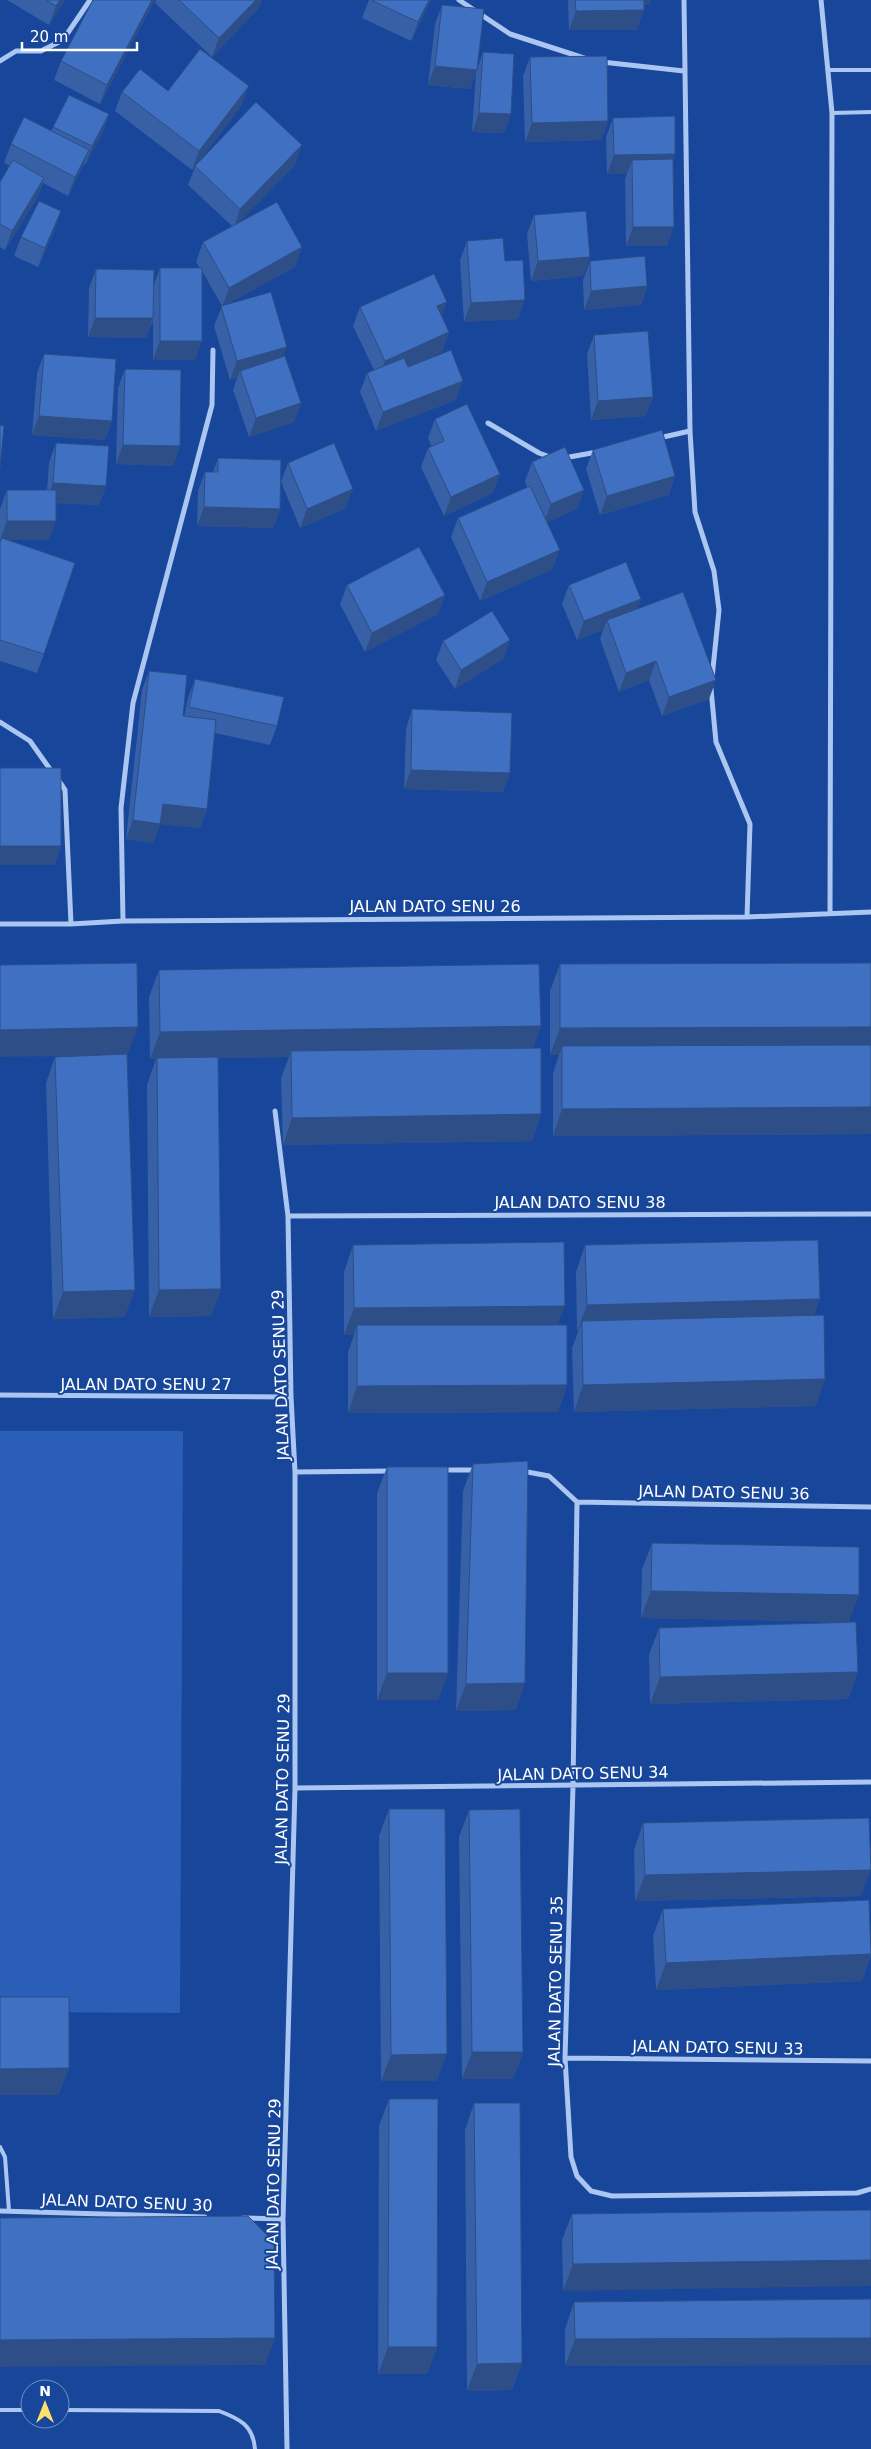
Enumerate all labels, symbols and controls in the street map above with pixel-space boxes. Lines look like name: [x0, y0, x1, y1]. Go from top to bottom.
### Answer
scale bar: [22, 20, 138, 52]
text: 20 m: [30, 28, 68, 46]
street label: JALAN DATO SENU 26: [348, 897, 521, 916]
street label: JALAN DATO SENU 38: [493, 1193, 666, 1212]
street label: JALAN DATO SENU 29: [268, 1289, 293, 1462]
street label: JALAN DATO SENU 27: [59, 1375, 232, 1394]
street label: JALAN DATO SENU 36: [637, 1481, 810, 1503]
street label: JALAN DATO SENU 29: [271, 1693, 293, 1866]
street label: JALAN DATO SENU 34: [496, 1763, 669, 1785]
street label: JALAN DATO SENU 35: [544, 1895, 566, 2068]
street label: JALAN DATO SENU 33: [631, 2036, 804, 2058]
street label: JALAN DATO SENU 29: [262, 2098, 284, 2271]
street label: JALAN DATO SENU 30: [40, 2190, 213, 2215]
north arrow: [20, 2379, 70, 2429]
text: N: [39, 2383, 51, 2399]

